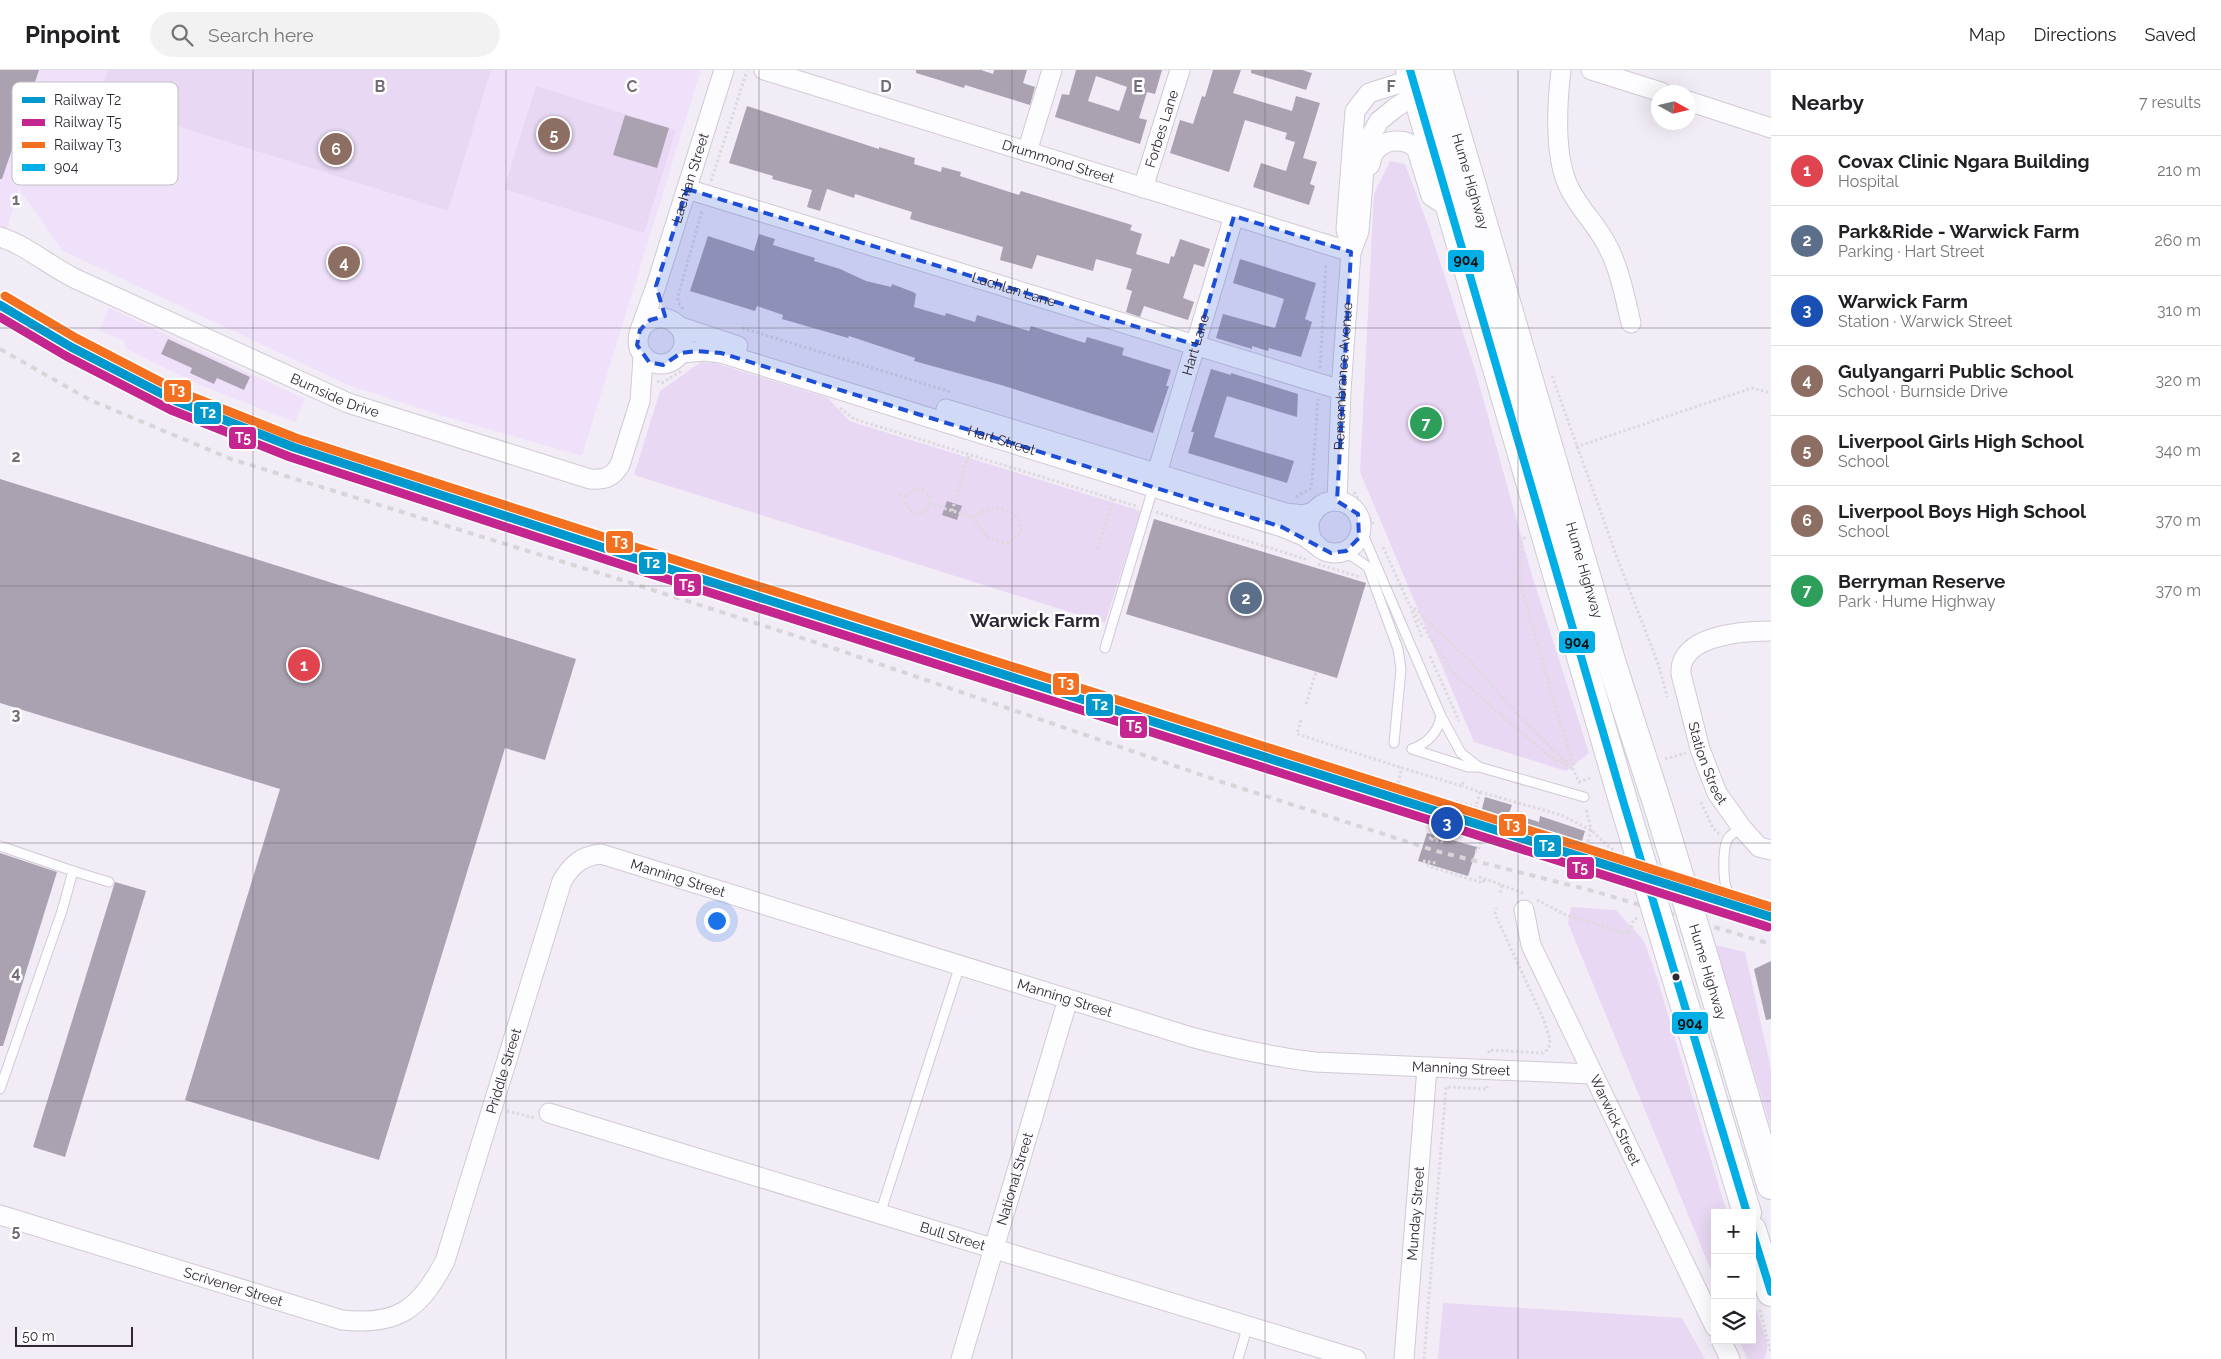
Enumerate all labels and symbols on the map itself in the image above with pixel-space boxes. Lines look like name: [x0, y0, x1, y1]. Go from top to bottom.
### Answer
text: B: [375, 77, 386, 96]
text: C: [627, 77, 638, 96]
text: D: [880, 77, 892, 96]
text: E: [1133, 77, 1143, 96]
text: F: [1386, 77, 1396, 96]
legend: [12, 82, 178, 185]
north arrow: [1651, 85, 1696, 130]
street label: Forbes Lane: [1142, 88, 1181, 170]
text: Railway T2: [54, 92, 121, 108]
text: Railway T5: [54, 114, 122, 130]
pin: 5: [538, 115, 570, 153]
pin: 6: [320, 130, 352, 168]
street label: Lachlan Street: [668, 131, 712, 225]
street label: Hume Highway: [1449, 131, 1492, 232]
street label: Drummond Street: [1000, 136, 1117, 186]
text: Railway T3: [54, 137, 121, 153]
text: 904: [54, 159, 79, 175]
text: 1: [12, 190, 20, 209]
pin: 4: [328, 243, 360, 281]
line badge: 904: [1447, 249, 1485, 273]
text: 904: [1454, 252, 1478, 268]
street label: Lachlan Lane: [970, 269, 1058, 310]
street label: Remembrance Avenue: [1331, 301, 1355, 451]
street label: Hart Lane: [1179, 312, 1212, 377]
street label: Burnside Drive: [288, 370, 381, 420]
line badge: T3: [163, 379, 192, 403]
text: T3: [169, 382, 185, 398]
line badge: T2: [193, 401, 222, 425]
pin: 7: [1410, 404, 1442, 442]
text: T2: [200, 405, 216, 421]
street label: Hart Street: [966, 422, 1038, 458]
line badge: T5: [228, 426, 257, 450]
text: T5: [235, 430, 251, 446]
text: 2: [11, 447, 21, 466]
street label: Hume Highway: [1563, 520, 1606, 620]
line badge: T3: [605, 530, 634, 554]
text: T3: [612, 534, 628, 550]
line badge: T2: [638, 551, 667, 575]
text: T2: [644, 555, 660, 571]
line badge: T5: [673, 573, 702, 597]
text: T5: [679, 577, 695, 593]
pin: 2: [1230, 579, 1262, 617]
district label: Warwick Farm: [970, 609, 1100, 631]
line badge: 904: [1558, 630, 1596, 654]
text: 904: [1565, 634, 1589, 650]
pin: 1: [288, 646, 320, 684]
line badge: T3: [1052, 672, 1080, 696]
text: T3: [1058, 675, 1074, 691]
line badge: T2: [1085, 693, 1114, 717]
text: T2: [1092, 697, 1108, 713]
text: 3: [12, 705, 21, 724]
line badge: T5: [1119, 715, 1148, 739]
text: T5: [1126, 718, 1142, 734]
street label: Station Street: [1685, 720, 1731, 808]
pin: 3: [1431, 804, 1463, 842]
line badge: T3: [1498, 813, 1527, 837]
text: T3: [1504, 817, 1520, 833]
line badge: T2: [1533, 834, 1562, 858]
text: T2: [1539, 838, 1555, 854]
street label: Manning Street: [629, 856, 728, 900]
line badge: T5: [1566, 856, 1595, 880]
text: T5: [1572, 860, 1588, 876]
your location: [704, 908, 730, 934]
street label: Hume Highway: [1686, 922, 1730, 1022]
text: 4: [11, 963, 21, 982]
unlabelled marker: [1671, 972, 1681, 982]
street label: Manning Street: [1015, 976, 1115, 1020]
line badge: 904: [1671, 1011, 1709, 1035]
text: 904: [1678, 1015, 1702, 1031]
street label: Priddle Street: [483, 1026, 524, 1116]
street label: Manning Street: [1412, 1058, 1511, 1078]
street label: Warwick Street: [1587, 1072, 1644, 1168]
street label: National Street: [993, 1130, 1036, 1227]
street label: Munday Street: [1404, 1165, 1427, 1261]
street label: Bull Street: [918, 1219, 987, 1254]
text: 5: [12, 1221, 21, 1240]
street label: Scrivener Street: [182, 1264, 285, 1309]
scale bar: [15, 1324, 132, 1347]

